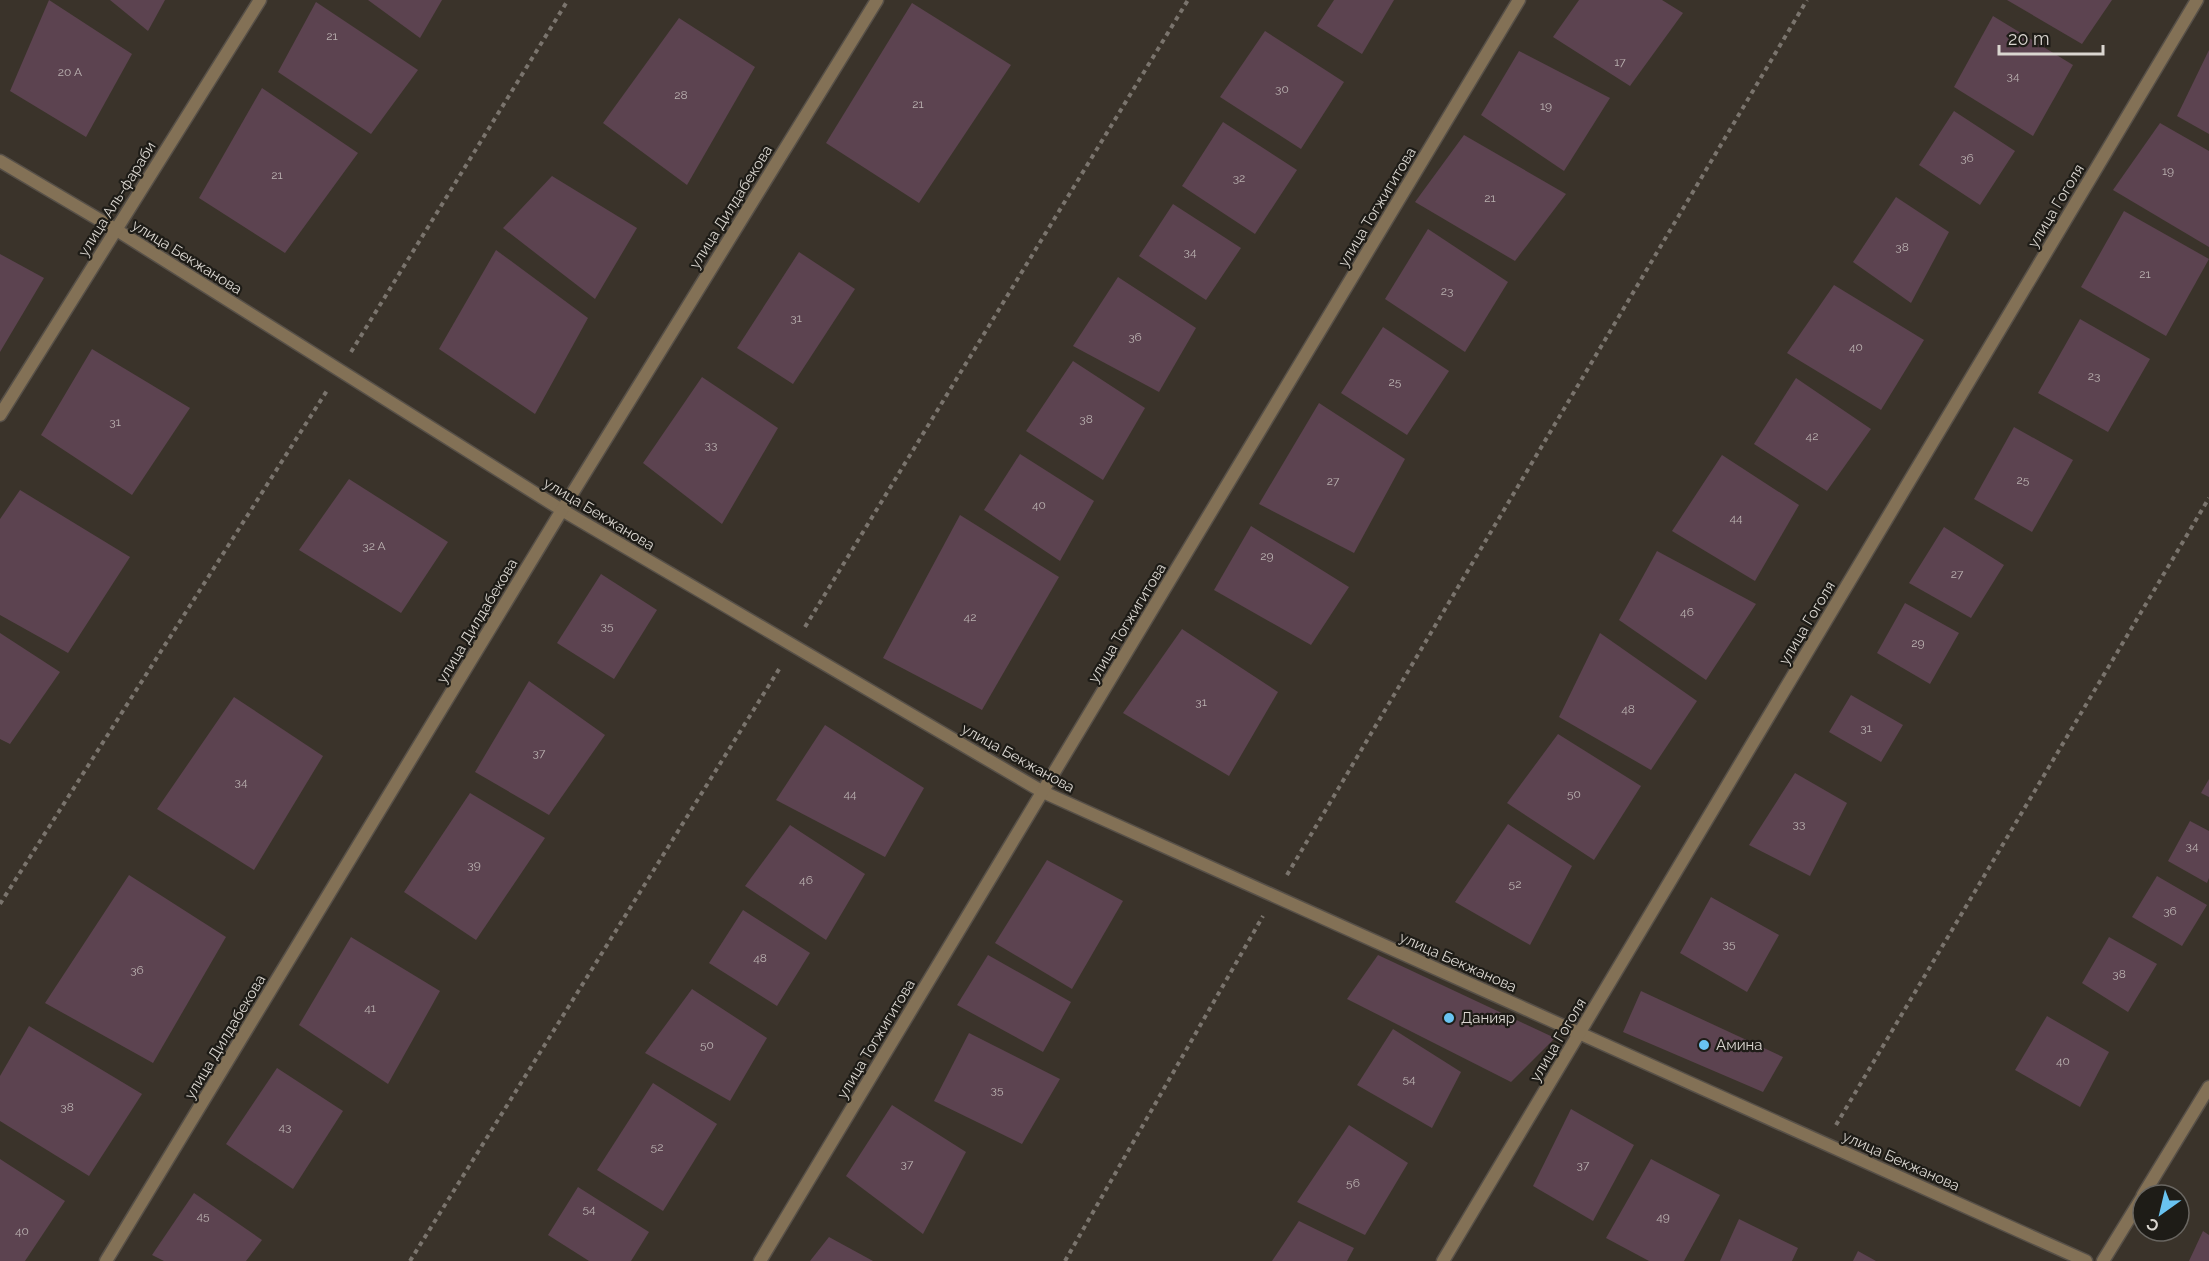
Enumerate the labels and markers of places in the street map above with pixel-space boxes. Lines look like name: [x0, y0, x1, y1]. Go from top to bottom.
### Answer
place label: Данияр: [1461, 1009, 1515, 1027]
marker: Данияр: [1442, 1011, 1456, 1025]
place label: Амина: [1716, 1036, 1763, 1054]
marker: Амина: [1697, 1038, 1711, 1052]

